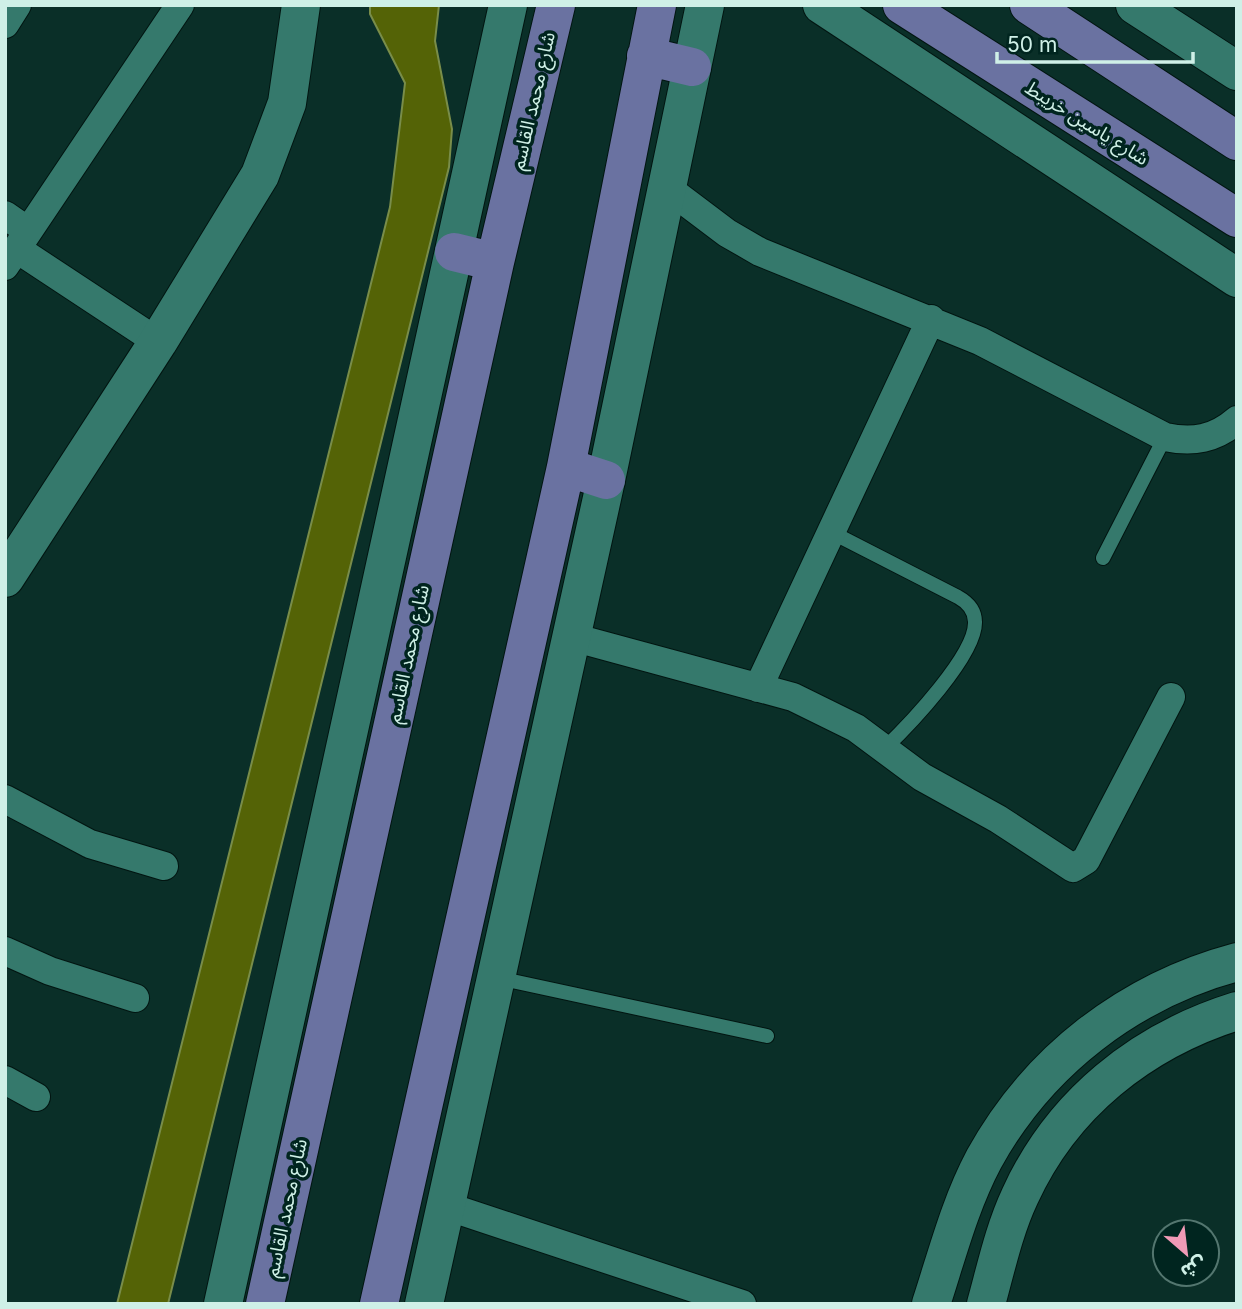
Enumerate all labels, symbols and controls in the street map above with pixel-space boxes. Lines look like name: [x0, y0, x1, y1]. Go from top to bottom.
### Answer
scale bar: [997, 21, 1193, 65]
street label: شارع محمد القاسم: [506, 30, 563, 173]
text: 50 m: [1007, 32, 1057, 57]
street label: شارع ياسين خريبط: [1020, 76, 1153, 172]
street label: شارع محمد القاسم: [382, 583, 437, 726]
street label: شارع محمد القاسم: [260, 1137, 315, 1280]
north arrow: [1151, 1218, 1221, 1288]
text: ش: [1177, 1251, 1211, 1284]

